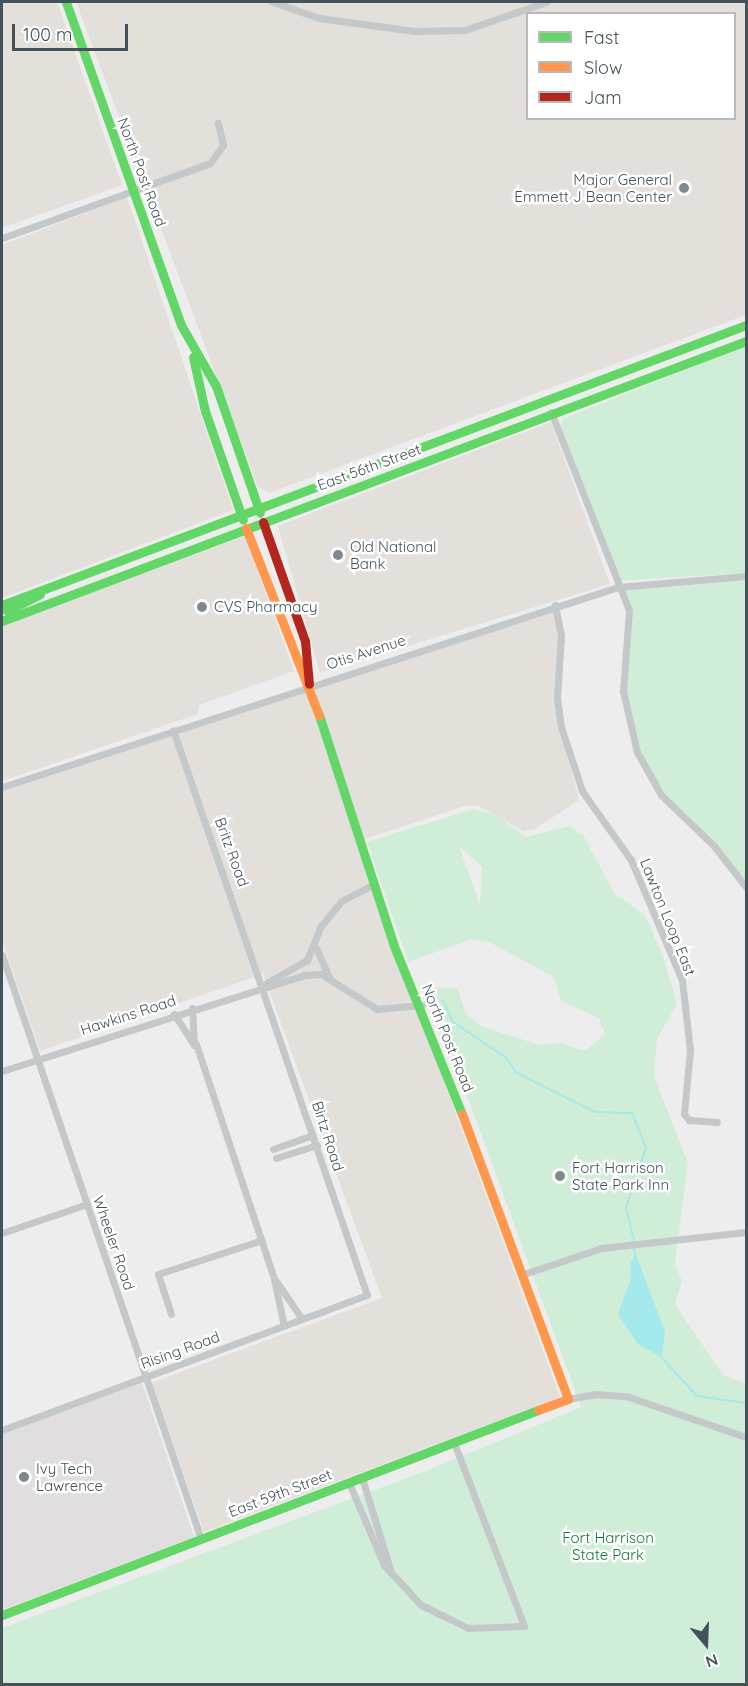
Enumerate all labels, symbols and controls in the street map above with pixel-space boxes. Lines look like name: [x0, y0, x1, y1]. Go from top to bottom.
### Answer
scale bar: [15, 12, 130, 50]
legend: [526, 12, 736, 120]
text: 100 m: [23, 23, 72, 46]
text: Fast: [584, 26, 619, 49]
text: Slow: [584, 56, 622, 79]
text: Jam: [584, 86, 622, 109]
street label: North Post Road: [114, 115, 170, 229]
place label: Major General Emmett J Bean Center: [514, 170, 672, 205]
marker: Major General Emmett J Bean Center: [677, 181, 691, 195]
street label: East 56th Street: [315, 440, 423, 494]
place label: Old National Bank: [350, 537, 437, 572]
marker: Old National Bank: [331, 548, 345, 562]
place label: CVS Pharmacy: [214, 598, 318, 616]
marker: CVS Pharmacy: [195, 600, 209, 614]
street label: Otis Avenue: [324, 631, 408, 673]
street label: Britz Road: [211, 815, 253, 889]
street label: Lawton Loop East: [636, 856, 700, 978]
street label: North Post Road: [418, 981, 478, 1095]
street label: Hawkins Road: [78, 991, 178, 1039]
street label: Birtz Road: [308, 1099, 348, 1173]
place label: Fort Harrison State Park Inn: [572, 1158, 669, 1193]
marker: Fort Harrison State Park Inn: [553, 1169, 567, 1183]
street label: Wheeler Road: [89, 1193, 139, 1293]
street label: Rising Road: [138, 1327, 222, 1373]
place label: Ivy Tech Lawrence: [36, 1459, 103, 1494]
street label: East 59th Street: [226, 1465, 334, 1521]
marker: Ivy Tech Lawrence: [17, 1470, 31, 1484]
park label: Fort Harrison State Park: [562, 1528, 654, 1563]
north arrow: [676, 1614, 736, 1674]
text: N: [703, 1650, 721, 1672]

